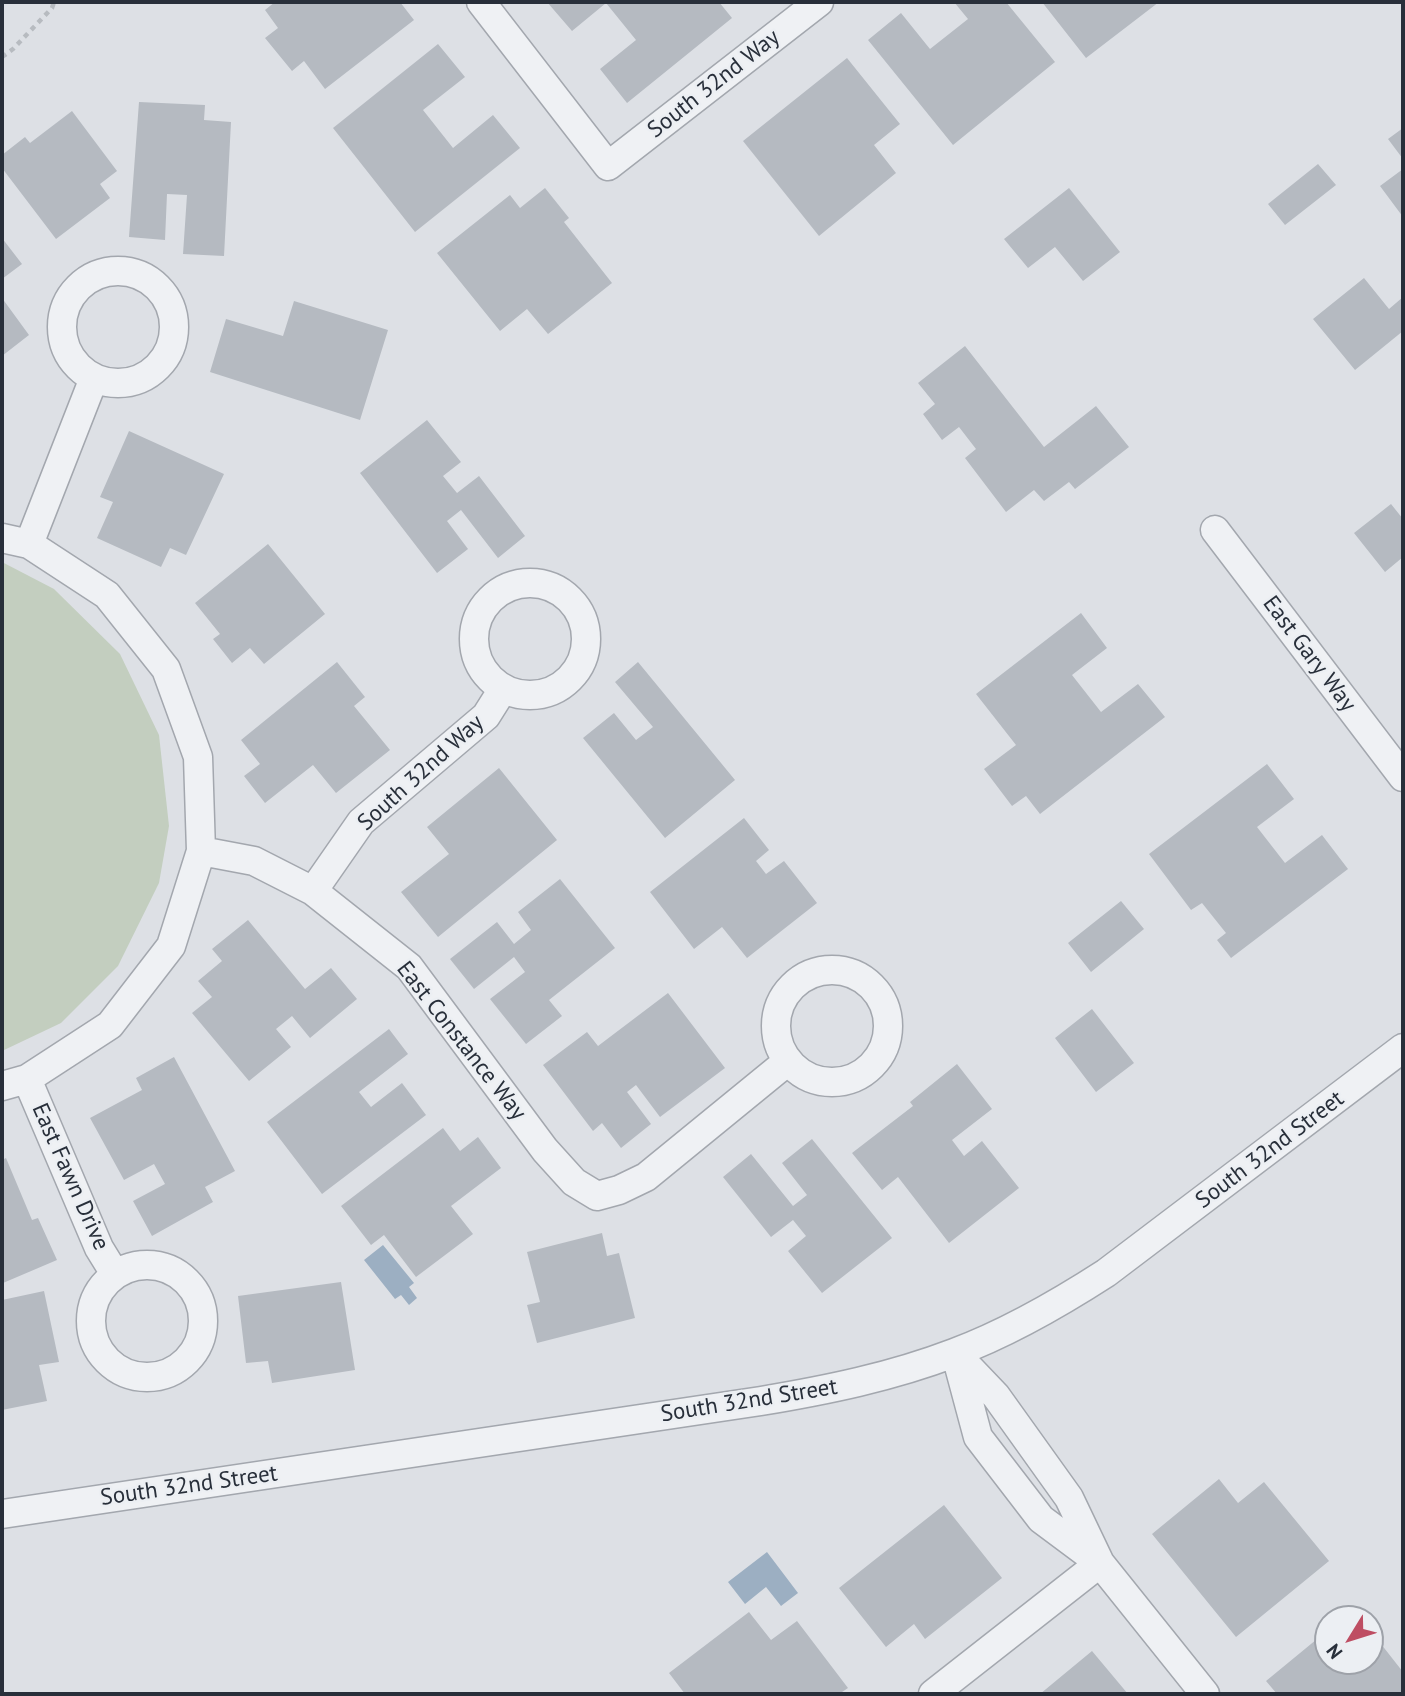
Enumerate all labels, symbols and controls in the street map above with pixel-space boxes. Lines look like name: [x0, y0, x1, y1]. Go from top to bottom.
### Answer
street label: South 32nd Way: [643, 24, 785, 144]
street label: East Gary Way: [1257, 591, 1361, 717]
street label: South 32nd Way: [352, 709, 490, 837]
street label: East Constance Way: [390, 956, 532, 1126]
street label: South 32nd Street: [1190, 1085, 1350, 1215]
street label: East Fawn Drive: [25, 1099, 115, 1255]
street label: South 32nd Street: [659, 1373, 839, 1429]
street label: South 32nd Street: [99, 1460, 279, 1512]
north arrow: [1314, 1605, 1384, 1675]
text: N: [1321, 1639, 1347, 1664]

